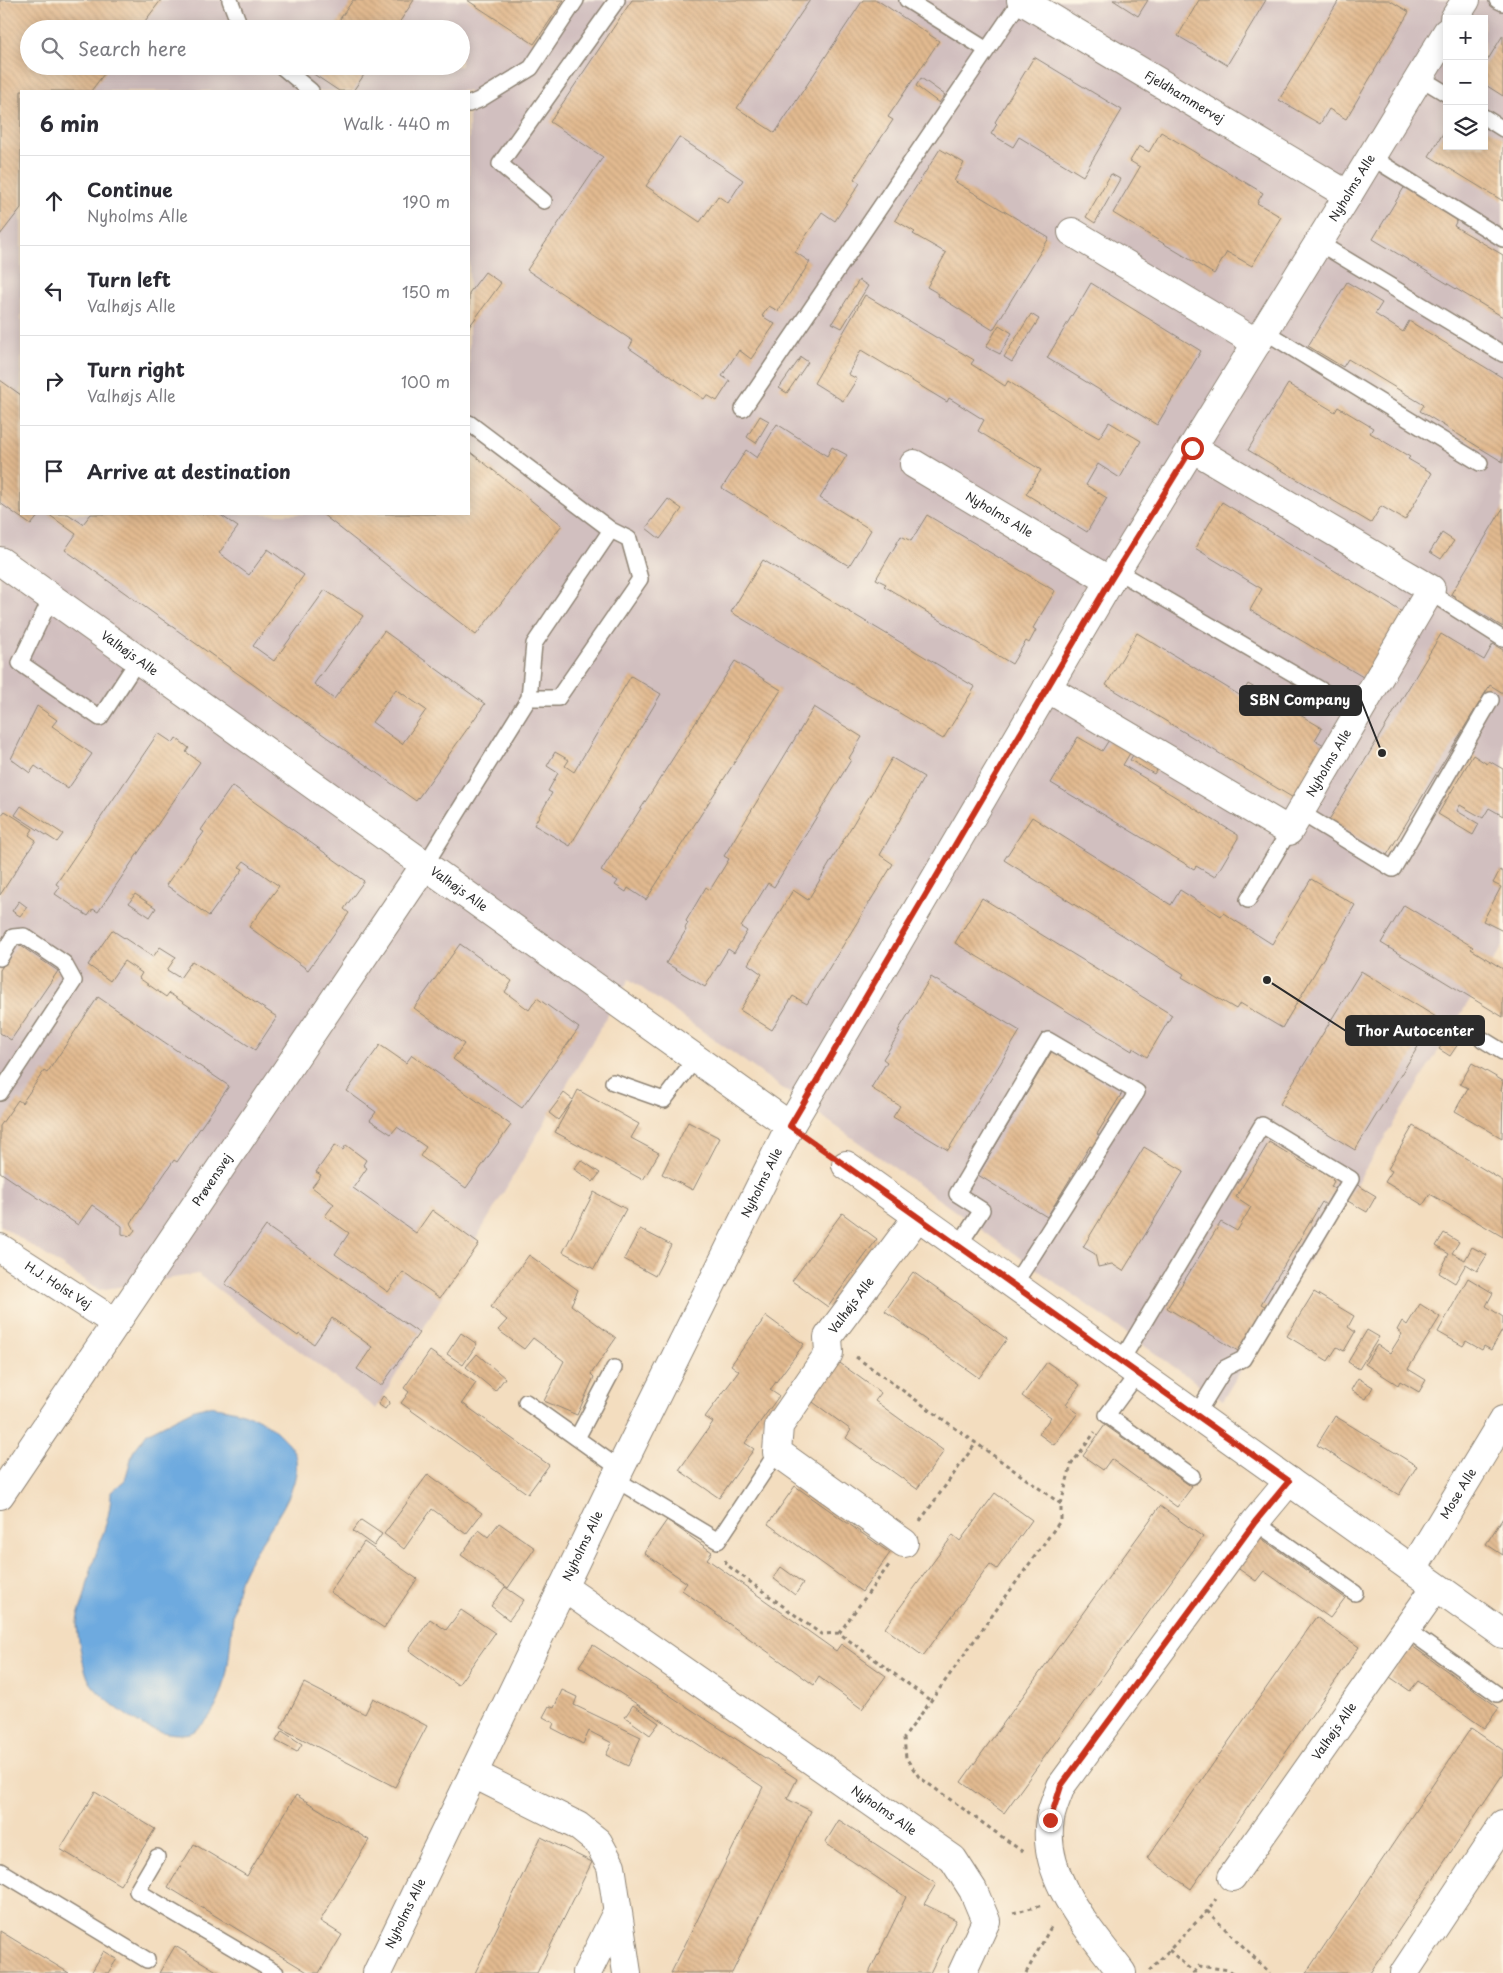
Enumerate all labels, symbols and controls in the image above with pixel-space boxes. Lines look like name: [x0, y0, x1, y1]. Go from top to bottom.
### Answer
map controls: [1443, 15, 1488, 150]
button: +: [1443, 15, 1488, 60]
search box: [20, 20, 470, 75]
icon: search: [38, 34, 66, 62]
text: Search here: [78, 34, 187, 62]
button: −: [1443, 60, 1488, 105]
street label: Fjeldhammervej: [1141, 66, 1228, 127]
button: layers: [1443, 105, 1488, 150]
text: 6 min: [40, 107, 99, 139]
text: Walk · 440 m: [343, 111, 450, 135]
street label: Nyholms Alle: [1324, 150, 1379, 225]
text: Continue: [87, 175, 173, 203]
icon: ahead: [40, 187, 68, 215]
text: 190 m: [402, 189, 450, 213]
text: Nyholms Alle: [87, 203, 188, 227]
text: Turn left: [87, 265, 171, 293]
icon: left: [40, 277, 68, 305]
text: 150 m: [402, 279, 450, 303]
text: Valhøjs Alle: [87, 293, 176, 317]
text: Turn right: [87, 355, 185, 383]
icon: right: [40, 367, 68, 395]
text: 100 m: [401, 369, 450, 393]
text: Valhøjs Alle: [87, 383, 176, 407]
route start: [1181, 437, 1204, 460]
icon: arrive: [40, 457, 68, 485]
text: Arrive at destination: [87, 457, 291, 485]
street label: Nyholms Alle: [962, 487, 1037, 541]
street label: Valhøjs Alle: [98, 626, 163, 680]
callout: SBN Company: [1240, 686, 1361, 715]
text: SBN Company: [1250, 689, 1350, 710]
street label: Nyholms Alle: [1301, 725, 1355, 800]
street label: Valhøjs Alle: [427, 862, 492, 915]
callout: Thor Autocenter: [1346, 1016, 1484, 1045]
text: Thor Autocenter: [1356, 1020, 1475, 1041]
street label: Nyholms Alle: [736, 1144, 786, 1220]
street label: Prøvensvej: [188, 1150, 236, 1209]
street label: H.J. Holst Vej: [22, 1256, 95, 1313]
street label: Valhøjs Alle: [823, 1272, 878, 1337]
street label: Mose Alle: [1435, 1464, 1480, 1522]
street label: Nyholms Alle: [557, 1507, 607, 1584]
street label: Valhøjs Alle: [1307, 1698, 1360, 1763]
street label: Nyholms Alle: [848, 1781, 921, 1839]
route end: [1039, 1809, 1062, 1832]
street label: Nyholms Alle: [380, 1875, 430, 1951]

